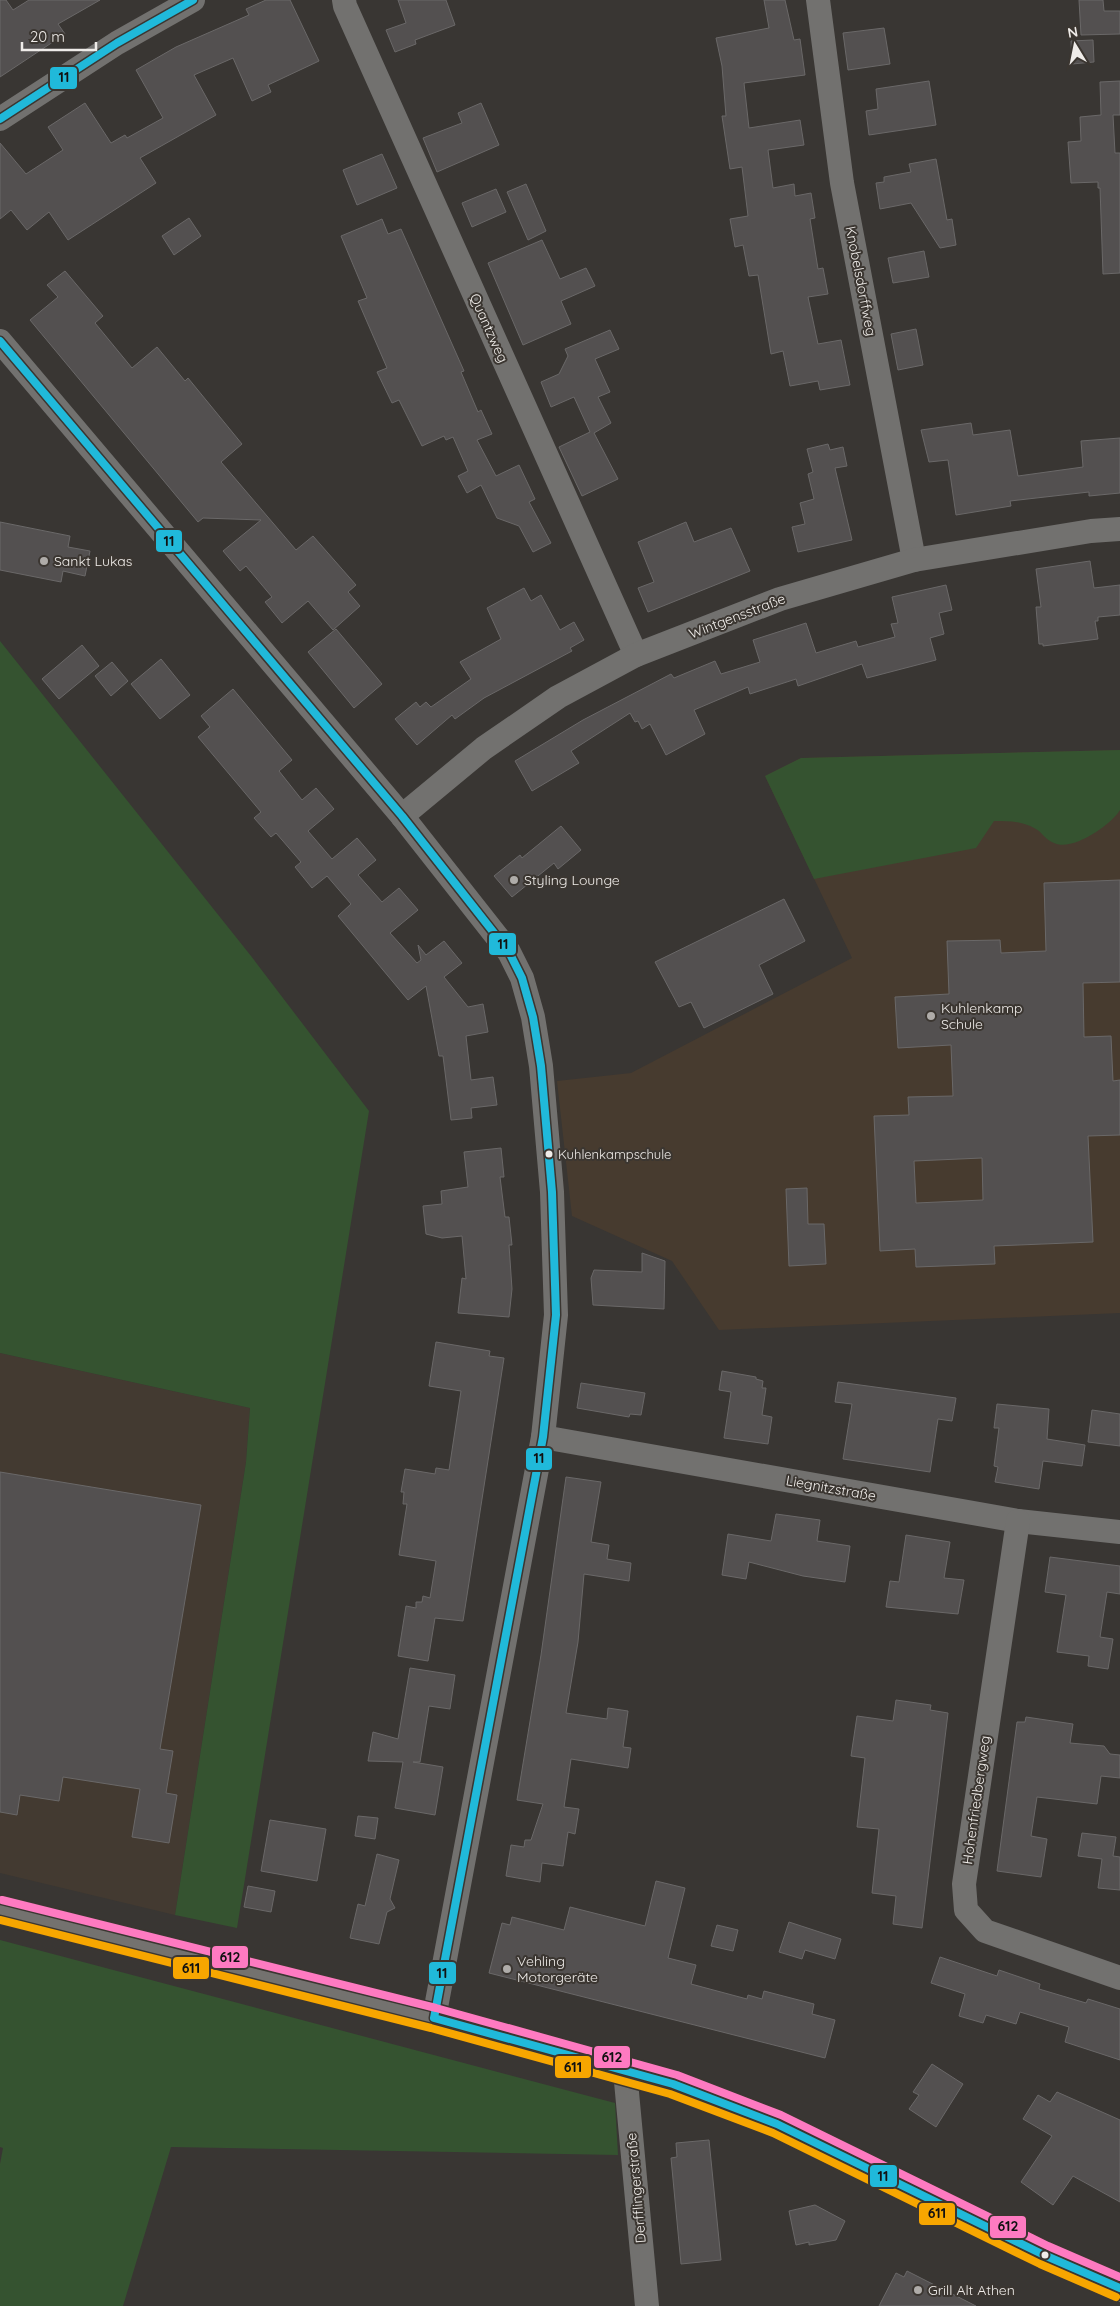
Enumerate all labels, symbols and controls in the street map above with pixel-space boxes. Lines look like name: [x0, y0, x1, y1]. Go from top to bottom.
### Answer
scale bar: [22, 20, 96, 52]
north arrow: [1050, 20, 1100, 70]
text: N: [1066, 22, 1079, 42]
text: 20 m: [30, 27, 65, 46]
line badge: 11: [49, 66, 78, 90]
text: 11: [59, 68, 69, 86]
street label: Knobelsdorffweg: [842, 225, 880, 337]
street label: Quantzweg: [466, 291, 512, 365]
line badge: 11: [155, 529, 183, 553]
text: 11: [164, 532, 174, 550]
place label: Sankt Lukas: [54, 552, 132, 570]
marker: Sankt Lukas: [38, 555, 50, 567]
street label: Wintgensstraße: [686, 589, 788, 643]
place label: Styling Lounge: [524, 871, 620, 889]
marker: Styling Lounge: [508, 874, 520, 886]
line badge: 11: [488, 932, 517, 956]
text: 11: [498, 935, 508, 953]
place label: Kuhlenkamp Schule: [941, 999, 1022, 1033]
marker: Kuhlenkamp Schule: [925, 1010, 937, 1022]
place label: Kuhlenkampschule: [558, 1146, 671, 1162]
marker: Kuhlenkampschule: [544, 1149, 554, 1159]
line badge: 11: [525, 1447, 553, 1471]
text: 11: [534, 1449, 544, 1467]
street label: Liegnitzstraße: [785, 1471, 877, 1505]
street label: Hohenfriedbergweg: [958, 1735, 994, 1865]
line badge: 612: [211, 1945, 249, 1969]
text: 612: [220, 1948, 240, 1966]
place label: Vehling Motorgeräte: [517, 1952, 598, 1986]
line badge: 611: [172, 1956, 210, 1980]
text: 611: [182, 1959, 200, 1977]
line badge: 11: [428, 1961, 457, 1985]
marker: Vehling Motorgeräte: [501, 1963, 513, 1975]
text: 11: [437, 1964, 447, 1982]
line badge: 612: [593, 2045, 631, 2069]
text: 612: [602, 2048, 622, 2066]
line badge: 611: [554, 2055, 592, 2079]
text: 611: [564, 2058, 582, 2076]
street label: Derfflingerstraße: [622, 2132, 650, 2244]
line badge: 11: [869, 2164, 898, 2188]
text: 11: [878, 2167, 888, 2185]
line badge: 611: [918, 2202, 956, 2226]
text: 611: [928, 2204, 946, 2222]
line badge: 612: [989, 2215, 1027, 2239]
text: 612: [998, 2217, 1018, 2235]
unlabelled marker: [1040, 2250, 1050, 2260]
place label: Grill Alt Athen: [928, 2281, 1015, 2299]
marker: Grill Alt Athen: [912, 2284, 924, 2296]

